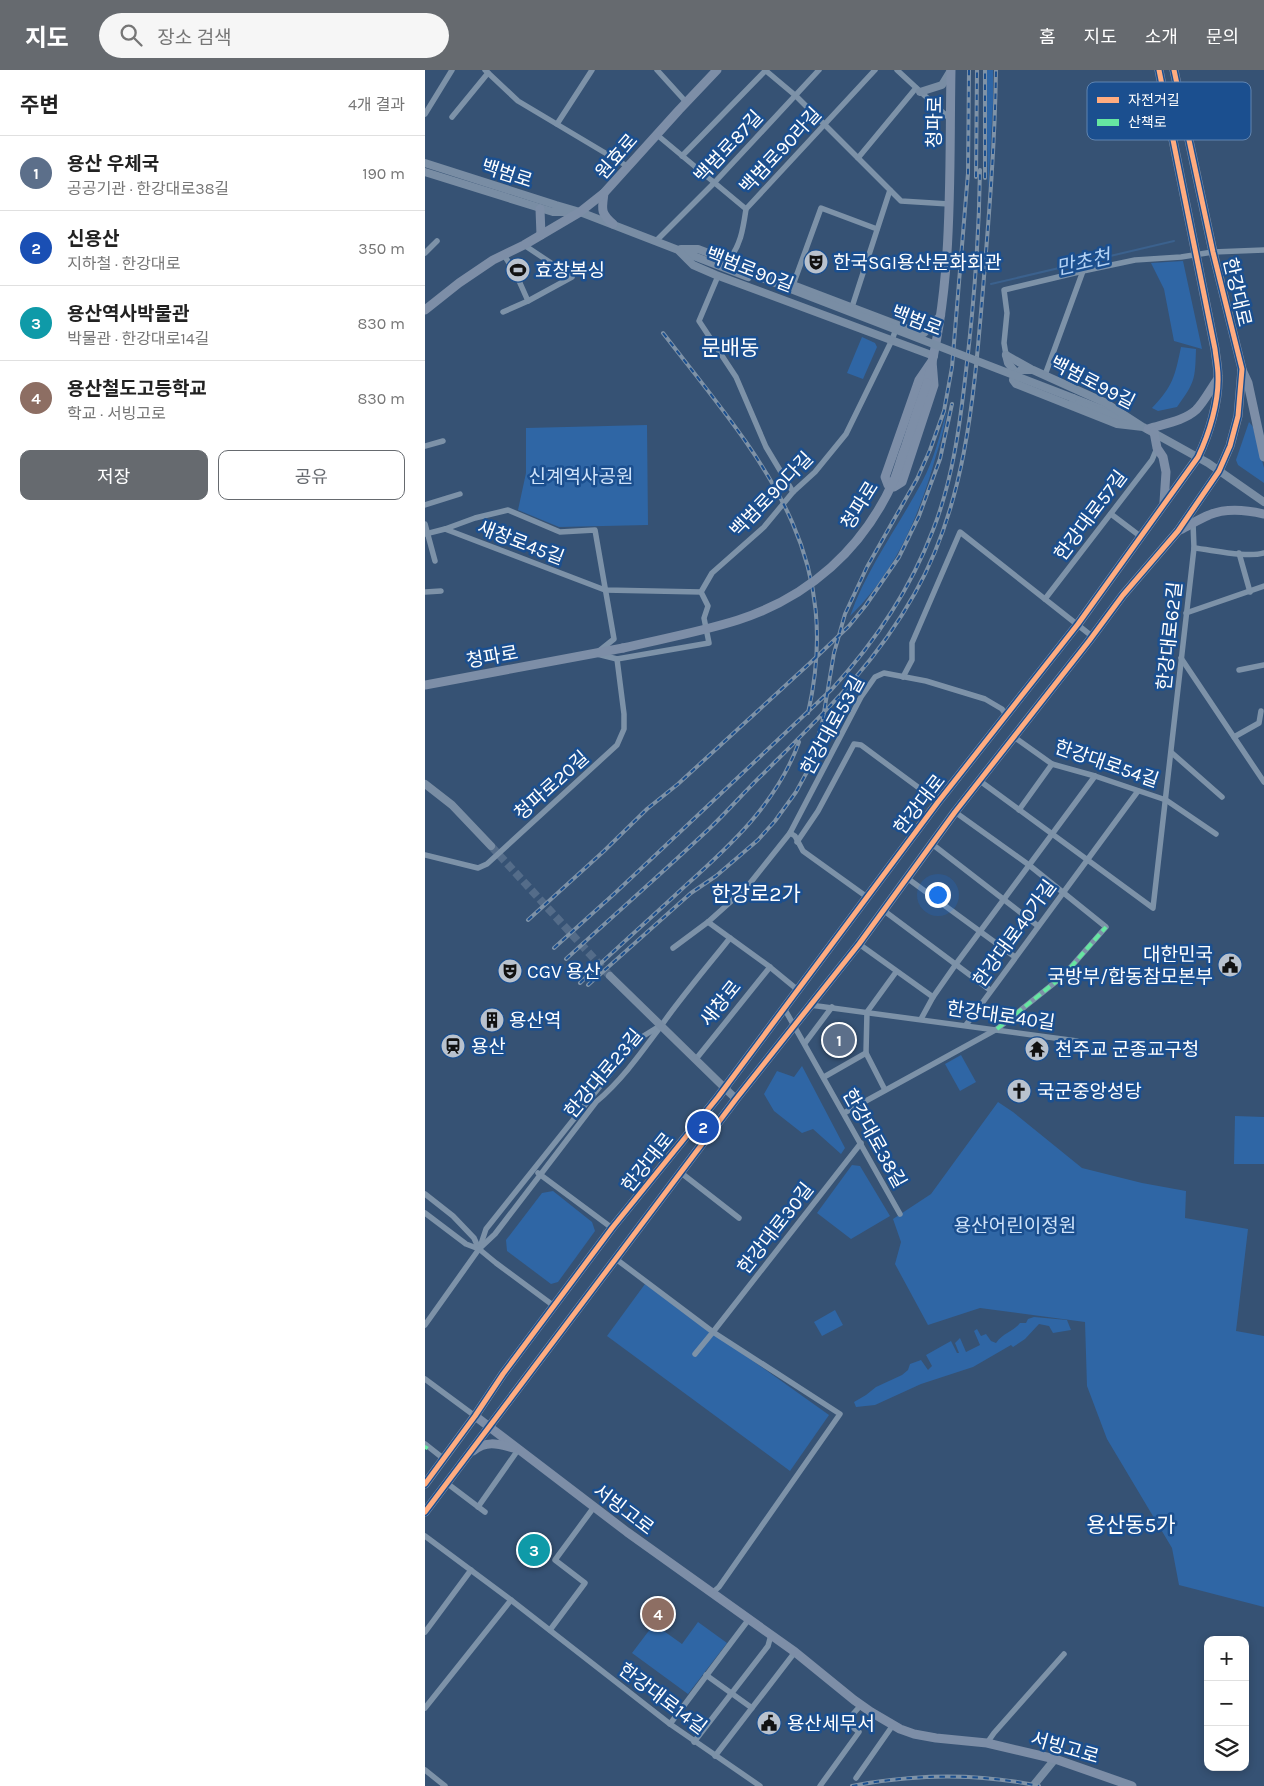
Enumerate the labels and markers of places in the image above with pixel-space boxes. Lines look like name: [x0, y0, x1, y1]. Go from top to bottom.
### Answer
theatre icon: 한국SGI용산문화회관: [803, 249, 829, 275]
place label: 한국SGI용산문화회관: [833, 252, 1002, 274]
sports icon: 효창복싱: [505, 257, 531, 283]
place label: 효창복싱: [535, 260, 605, 282]
place label: 대한민국 국방부/합동참모본부: [1047, 944, 1213, 988]
public building icon: 대한민국 국방부/합동참모본부: [1217, 952, 1243, 978]
theatre icon: CGV 용산: [497, 958, 523, 984]
place label: CGV 용산: [527, 961, 601, 983]
building icon: 용산역: [479, 1007, 505, 1033]
place label: 용산역: [509, 1010, 561, 1032]
pin: 1: [823, 1021, 855, 1059]
station icon: 용산: [440, 1033, 466, 1059]
place label: 용산: [471, 1036, 506, 1058]
temple icon: 천주교 군종교구청: [1024, 1036, 1050, 1062]
place label: 천주교 군종교구청: [1055, 1039, 1199, 1061]
church icon: 국군중앙성당: [1006, 1078, 1032, 1104]
place label: 국군중앙성당: [1037, 1081, 1142, 1103]
pin: 2: [687, 1108, 719, 1146]
pin: 3: [518, 1531, 550, 1569]
pin: 4: [642, 1595, 674, 1633]
public building icon: 용산세무서: [756, 1710, 782, 1736]
place label: 용산세무서: [787, 1713, 874, 1735]

